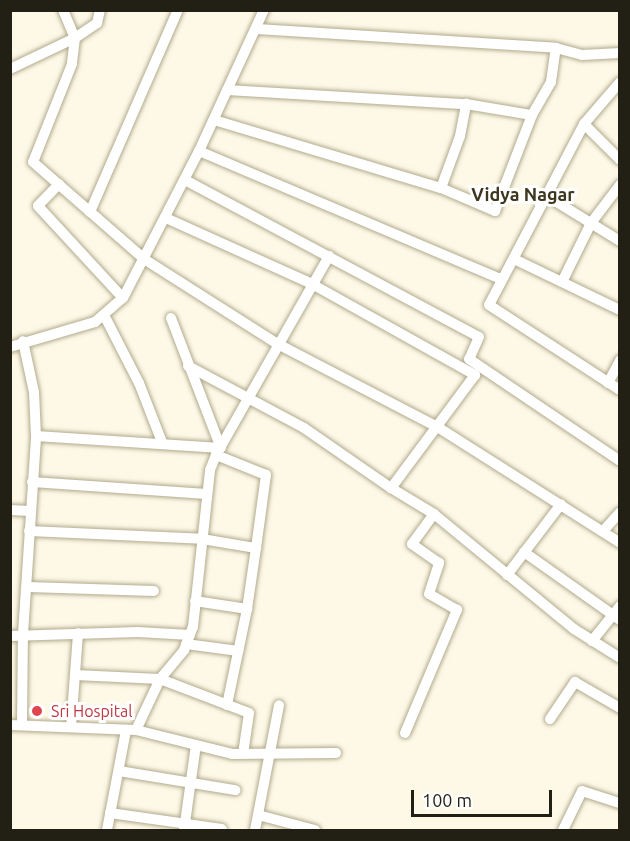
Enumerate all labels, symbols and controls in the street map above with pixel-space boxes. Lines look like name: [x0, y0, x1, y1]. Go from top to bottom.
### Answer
district label: Vidya Nagar: [471, 183, 575, 205]
place label: Sri Hospital: [51, 701, 132, 721]
marker: Sri Hospital: [28, 702, 46, 720]
scale bar: [414, 778, 555, 816]
text: 100 m: [422, 790, 472, 810]

